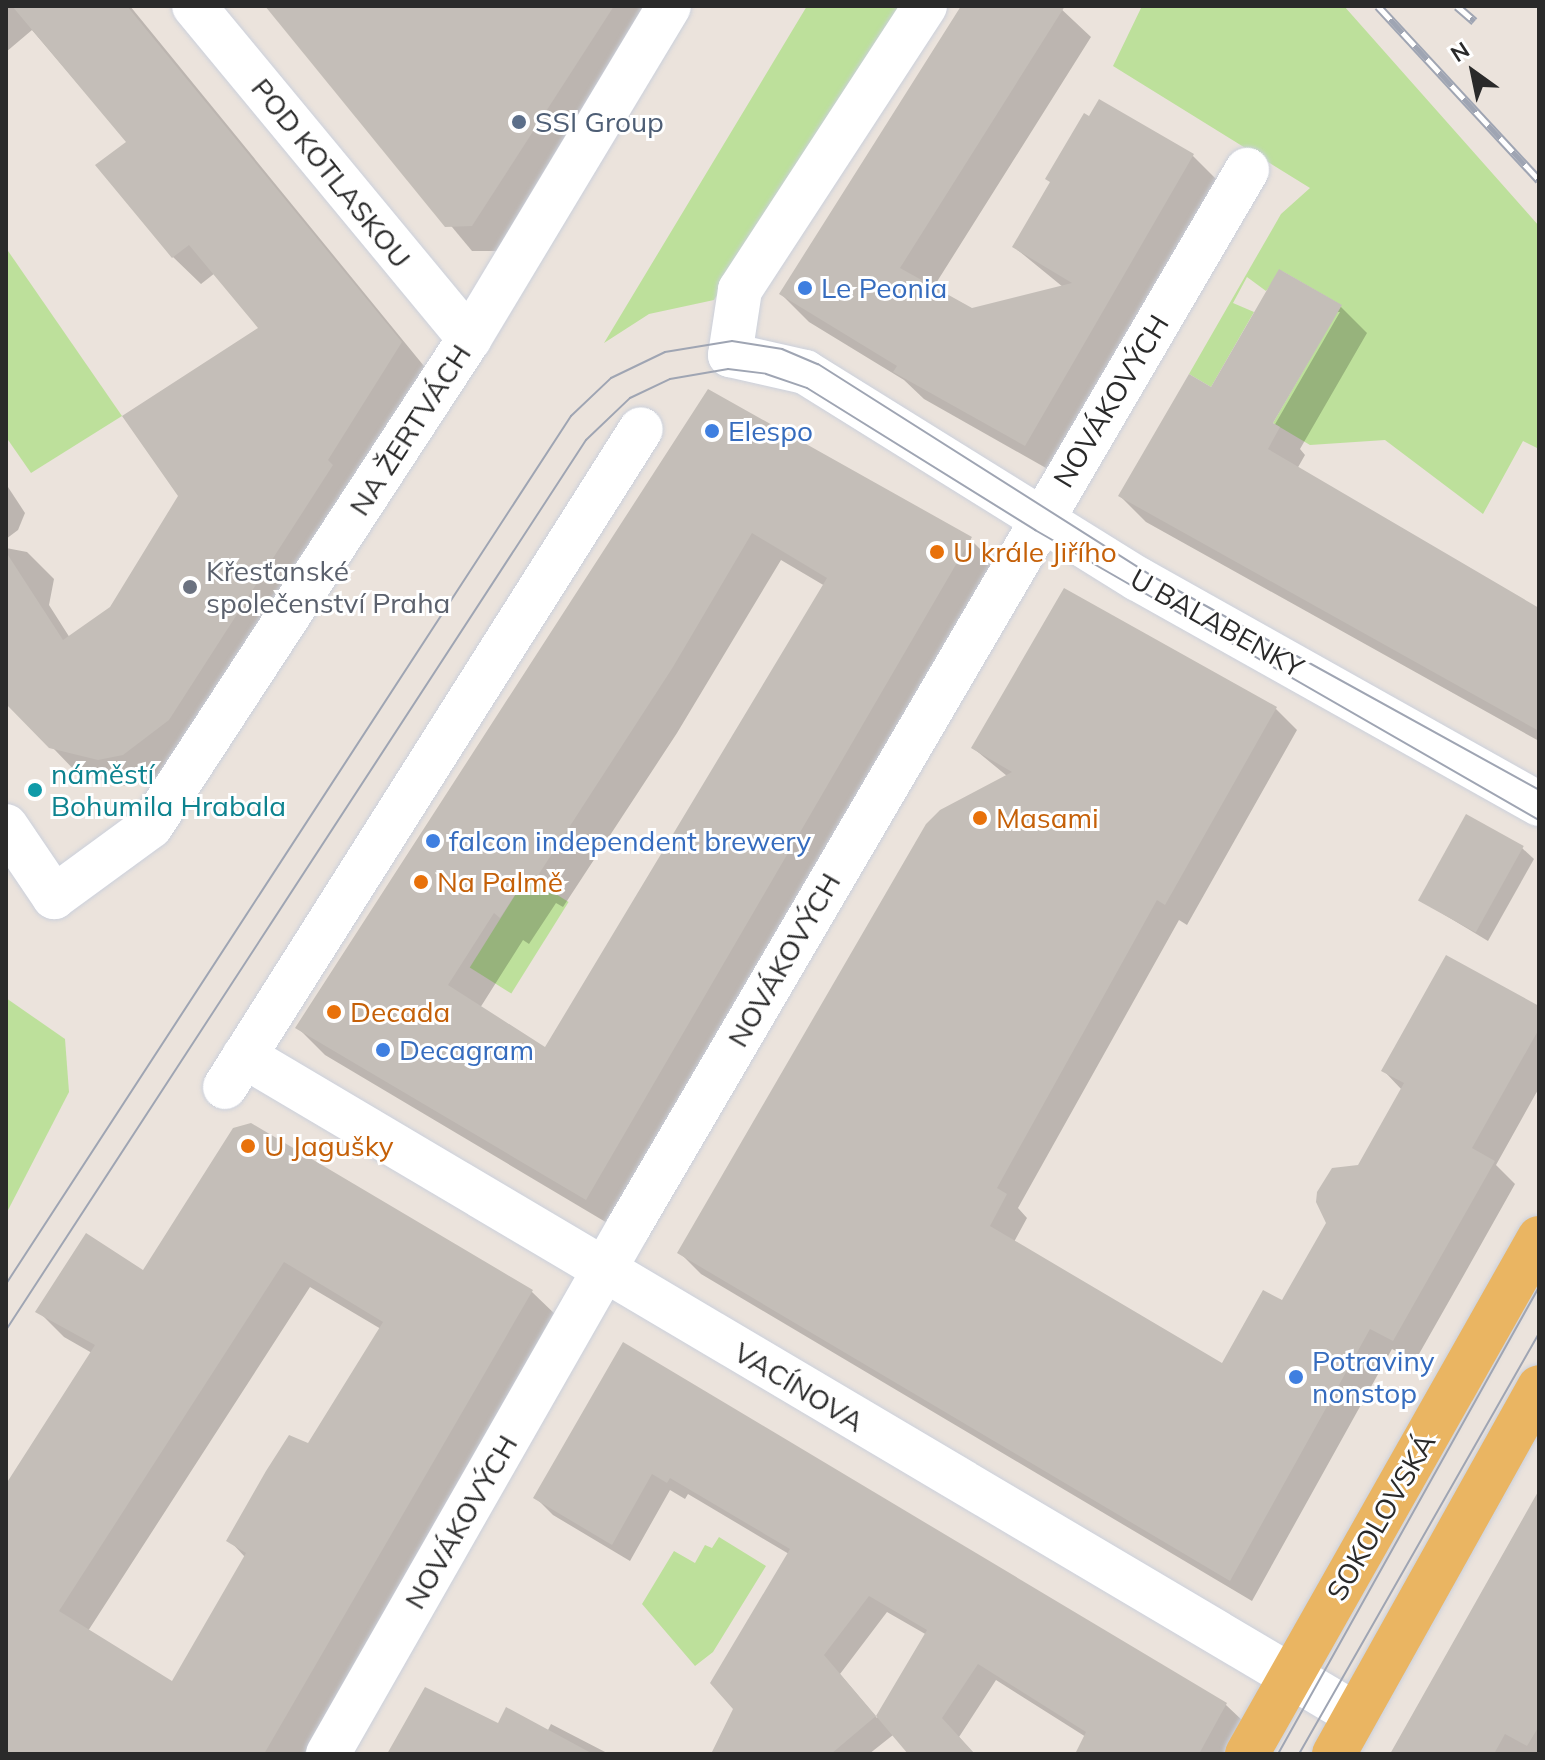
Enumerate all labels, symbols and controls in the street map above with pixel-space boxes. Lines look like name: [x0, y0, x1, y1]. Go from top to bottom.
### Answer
north arrow: [1433, 32, 1513, 112]
text: N: [1445, 36, 1475, 68]
street label: POD KOTLASKOU: [244, 72, 418, 274]
place label: SSI Group: [535, 105, 664, 139]
marker: SSI Group: [510, 113, 528, 131]
place label: Le Peonia: [821, 271, 947, 305]
marker: Le Peonia: [796, 279, 814, 297]
street label: NOVÁKOVÝCH: [1046, 309, 1176, 493]
street label: NA ŽERTVÁCH: [342, 338, 478, 522]
place label: Elespo: [728, 414, 813, 448]
marker: Elespo: [703, 422, 721, 440]
place label: U krále Jiřího: [953, 535, 1117, 569]
marker: U krále Jiřího: [928, 543, 946, 561]
place label: Křesťanské společenství Praha: [206, 554, 450, 620]
street label: U BALABENKY: [1125, 562, 1309, 684]
marker: Křesťanské společenství Praha: [181, 578, 199, 596]
place label: náměstí Bohumila Hrabala: [51, 757, 286, 823]
marker: náměstí Bohumila Hrabala: [26, 781, 44, 799]
place label: Masami: [996, 801, 1099, 835]
marker: Masami: [971, 809, 989, 827]
place label: falcon independent brewery: [449, 824, 811, 858]
marker: falcon independent brewery: [424, 832, 442, 850]
place label: Na Palmě: [437, 865, 563, 899]
street label: NOVÁKOVÝCH: [721, 867, 847, 1053]
marker: Na Palmě: [412, 873, 430, 891]
place label: Decada: [350, 995, 450, 1029]
marker: Decada: [325, 1003, 343, 1021]
place label: Decagram: [399, 1033, 534, 1067]
marker: Decagram: [374, 1041, 392, 1059]
place label: U Jagušky: [264, 1129, 394, 1163]
marker: U Jagušky: [239, 1137, 257, 1155]
street label: VACÍNOVA: [728, 1335, 870, 1439]
place label: Potraviny nonstop: [1312, 1344, 1435, 1410]
marker: Potraviny nonstop: [1287, 1368, 1305, 1386]
street label: SOKOLOVSKÁ: [1320, 1428, 1442, 1606]
street label: NOVÁKOVÝCH: [398, 1429, 524, 1615]

